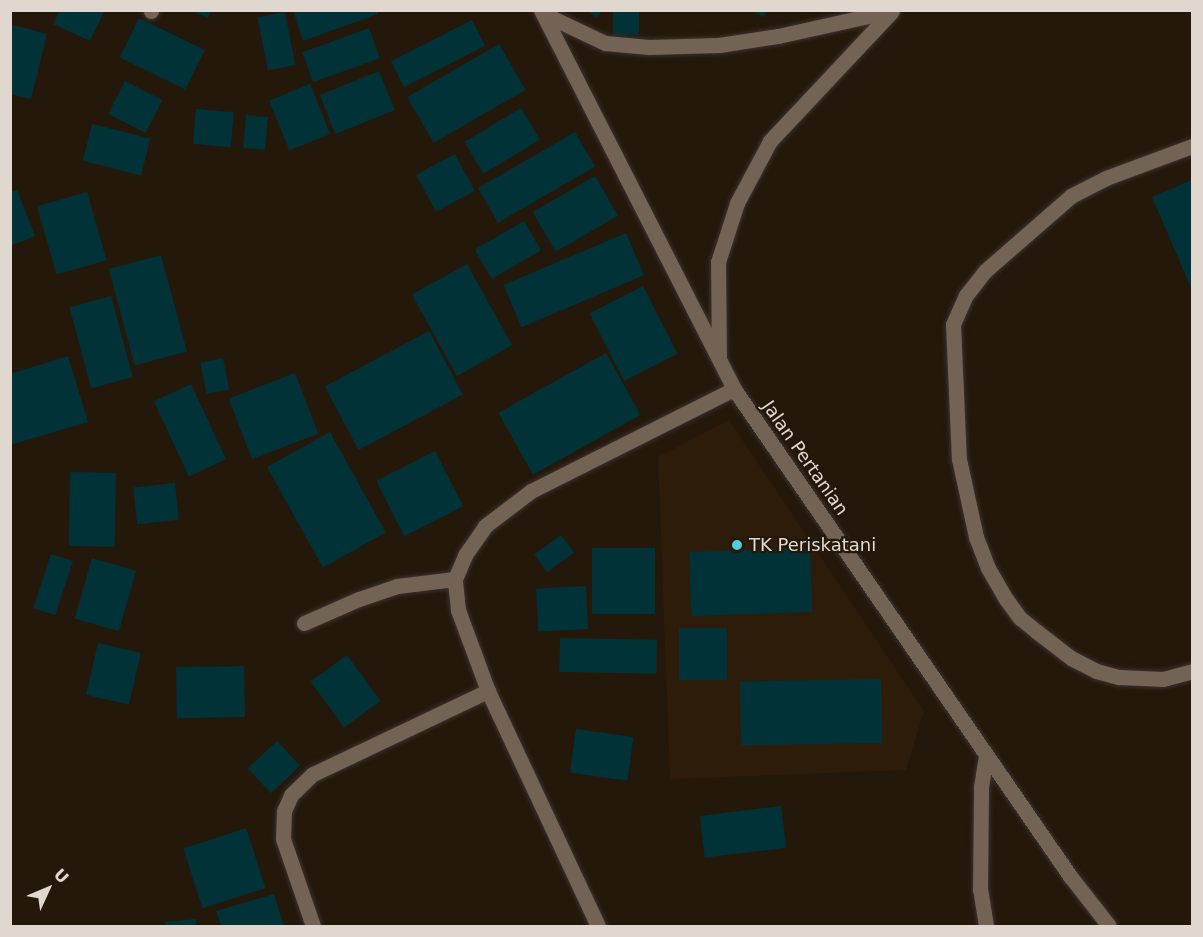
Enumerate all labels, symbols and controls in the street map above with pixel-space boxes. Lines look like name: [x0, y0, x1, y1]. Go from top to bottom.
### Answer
street label: Jalan Pertanian: [757, 396, 853, 520]
place label: TK Periskatani: [749, 534, 876, 556]
marker: TK Periskatani: [730, 538, 744, 552]
north arrow: [18, 859, 78, 919]
text: U: [50, 865, 73, 887]

